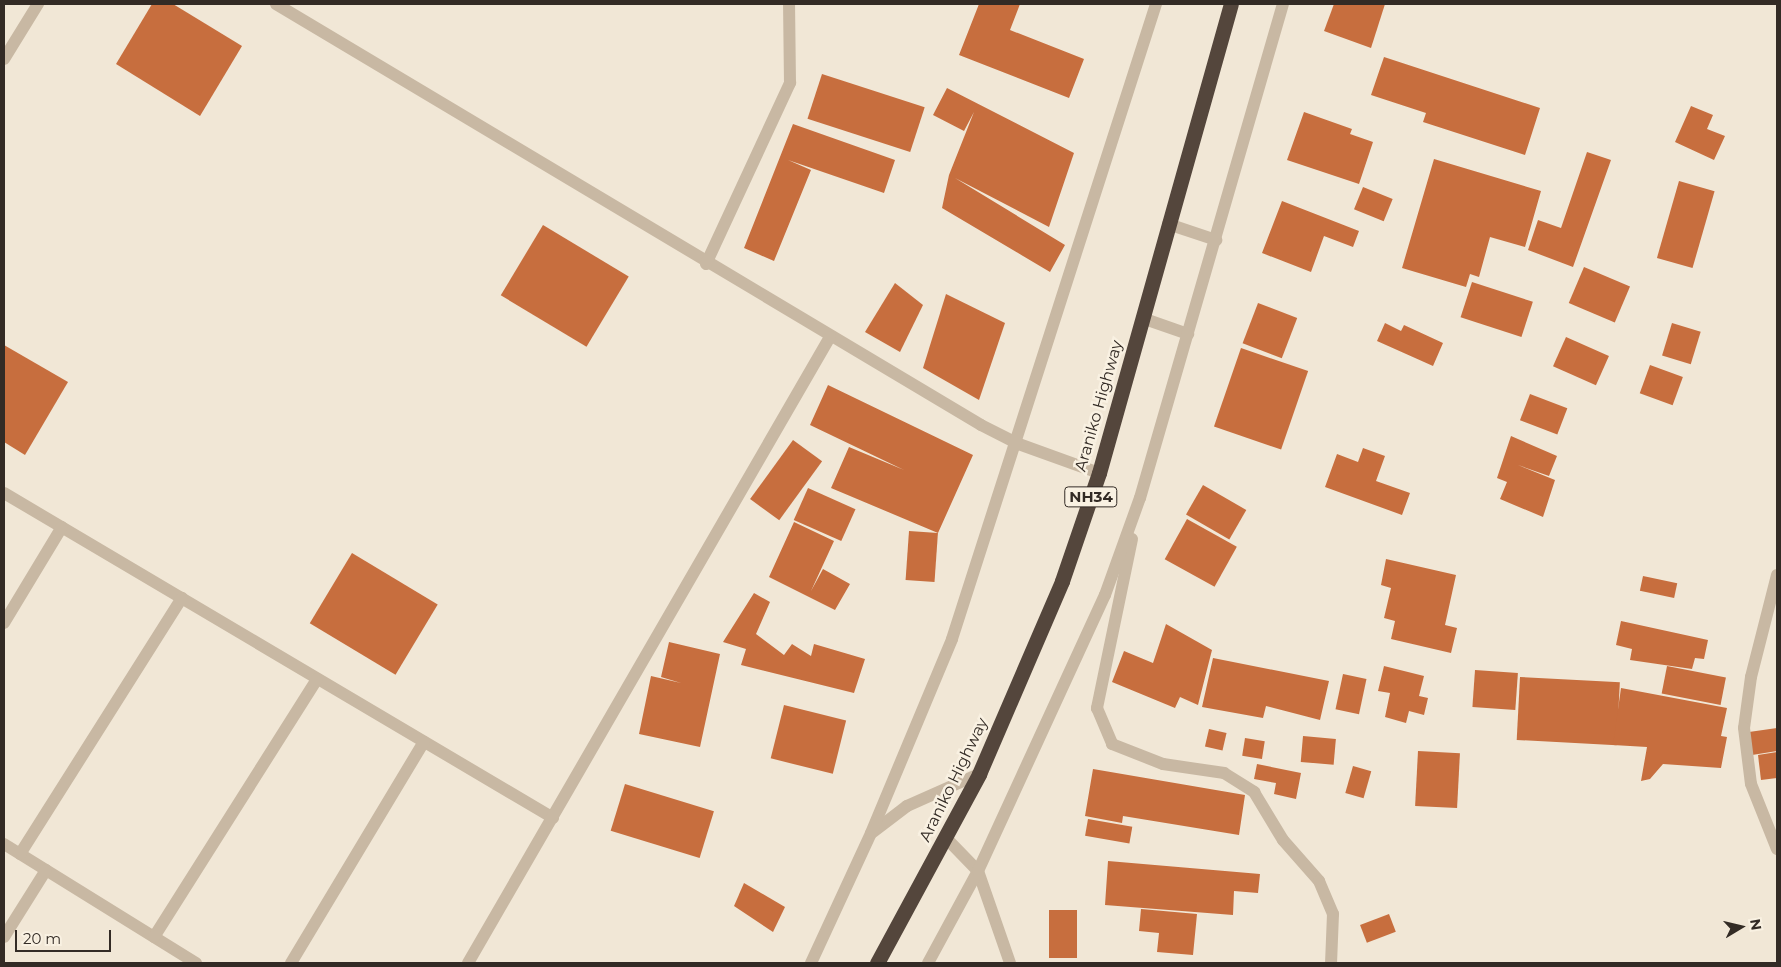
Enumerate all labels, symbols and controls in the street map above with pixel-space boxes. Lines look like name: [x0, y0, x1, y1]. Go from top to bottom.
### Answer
street label: Araniko Highway: [1071, 338, 1127, 474]
road number: NH34: [1064, 484, 1118, 510]
street label: Araniko Highway: [916, 715, 992, 845]
north arrow: [1716, 902, 1766, 952]
text: N: [1746, 918, 1766, 932]
scale bar: [18, 920, 114, 952]
text: 20 m: [23, 929, 61, 948]

